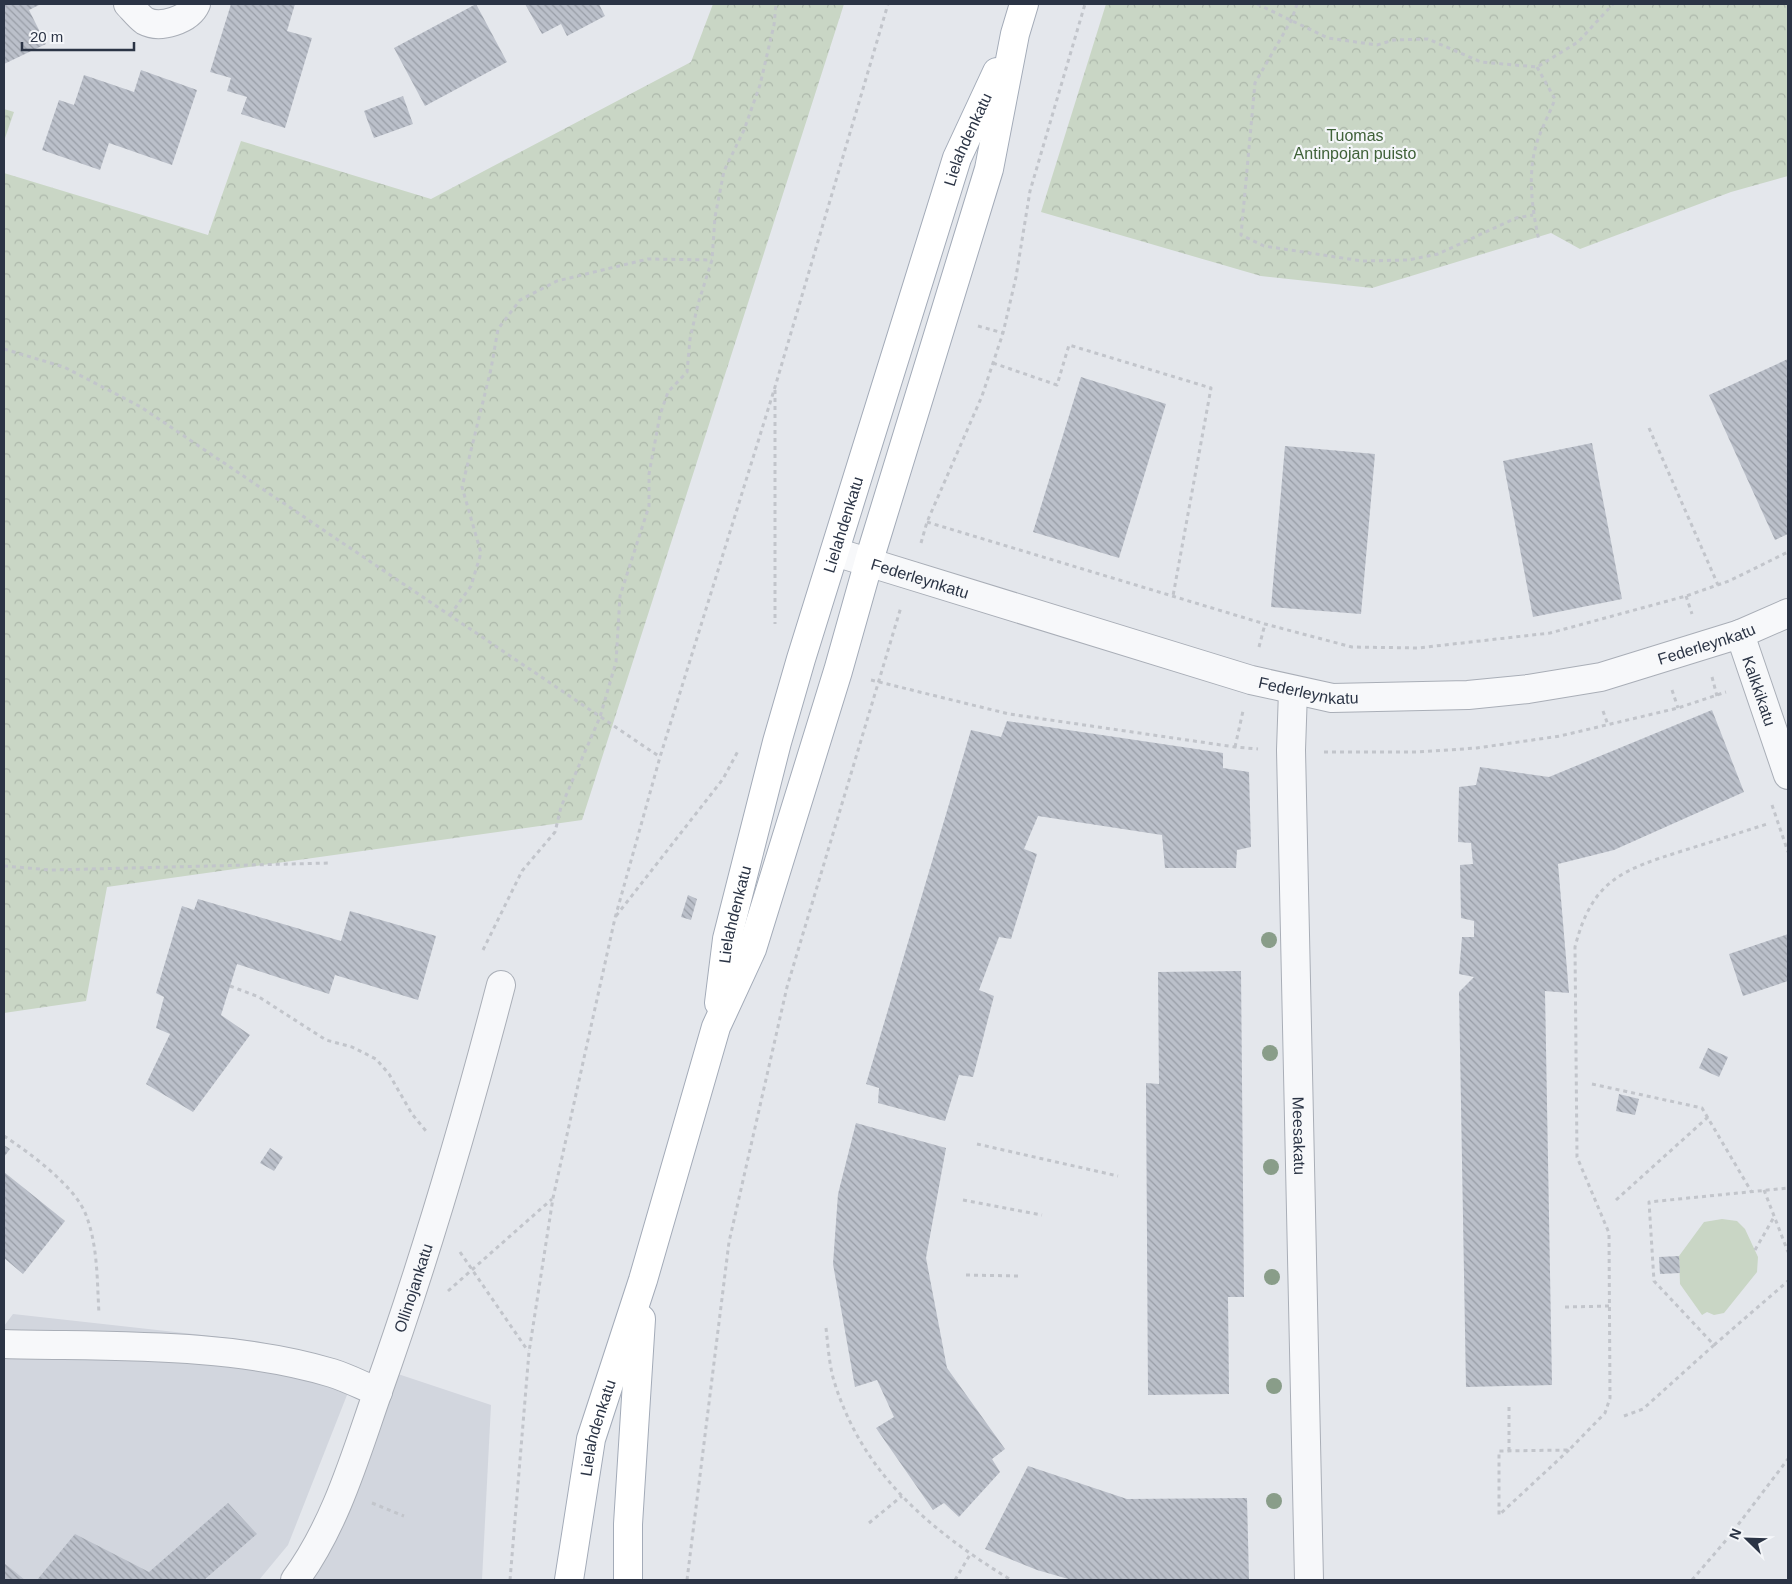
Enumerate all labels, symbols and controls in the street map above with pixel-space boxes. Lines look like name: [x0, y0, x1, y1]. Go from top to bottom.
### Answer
scale bar: [22, 20, 135, 52]
text: 20 m: [30, 28, 63, 45]
street label: Lielahdenkatu: [940, 90, 995, 188]
park label: Tuomas Antinpojan puisto: [1294, 127, 1416, 162]
street label: Lielahdenkatu: [820, 474, 866, 575]
street label: Federleynkatu: [869, 555, 971, 601]
street label: Federleynkatu: [1656, 620, 1758, 667]
street label: Kalkkikatu: [1740, 654, 1779, 728]
street label: Federleynkatu: [1257, 673, 1359, 707]
street label: Lielahdenkatu: [716, 864, 754, 964]
street label: Meesakatu: [1290, 1097, 1309, 1175]
street label: Ollinojankatu: [390, 1241, 435, 1335]
street label: Lielahdenkatu: [577, 1377, 618, 1477]
north arrow: [1722, 1514, 1772, 1564]
text: N: [1726, 1526, 1744, 1542]

